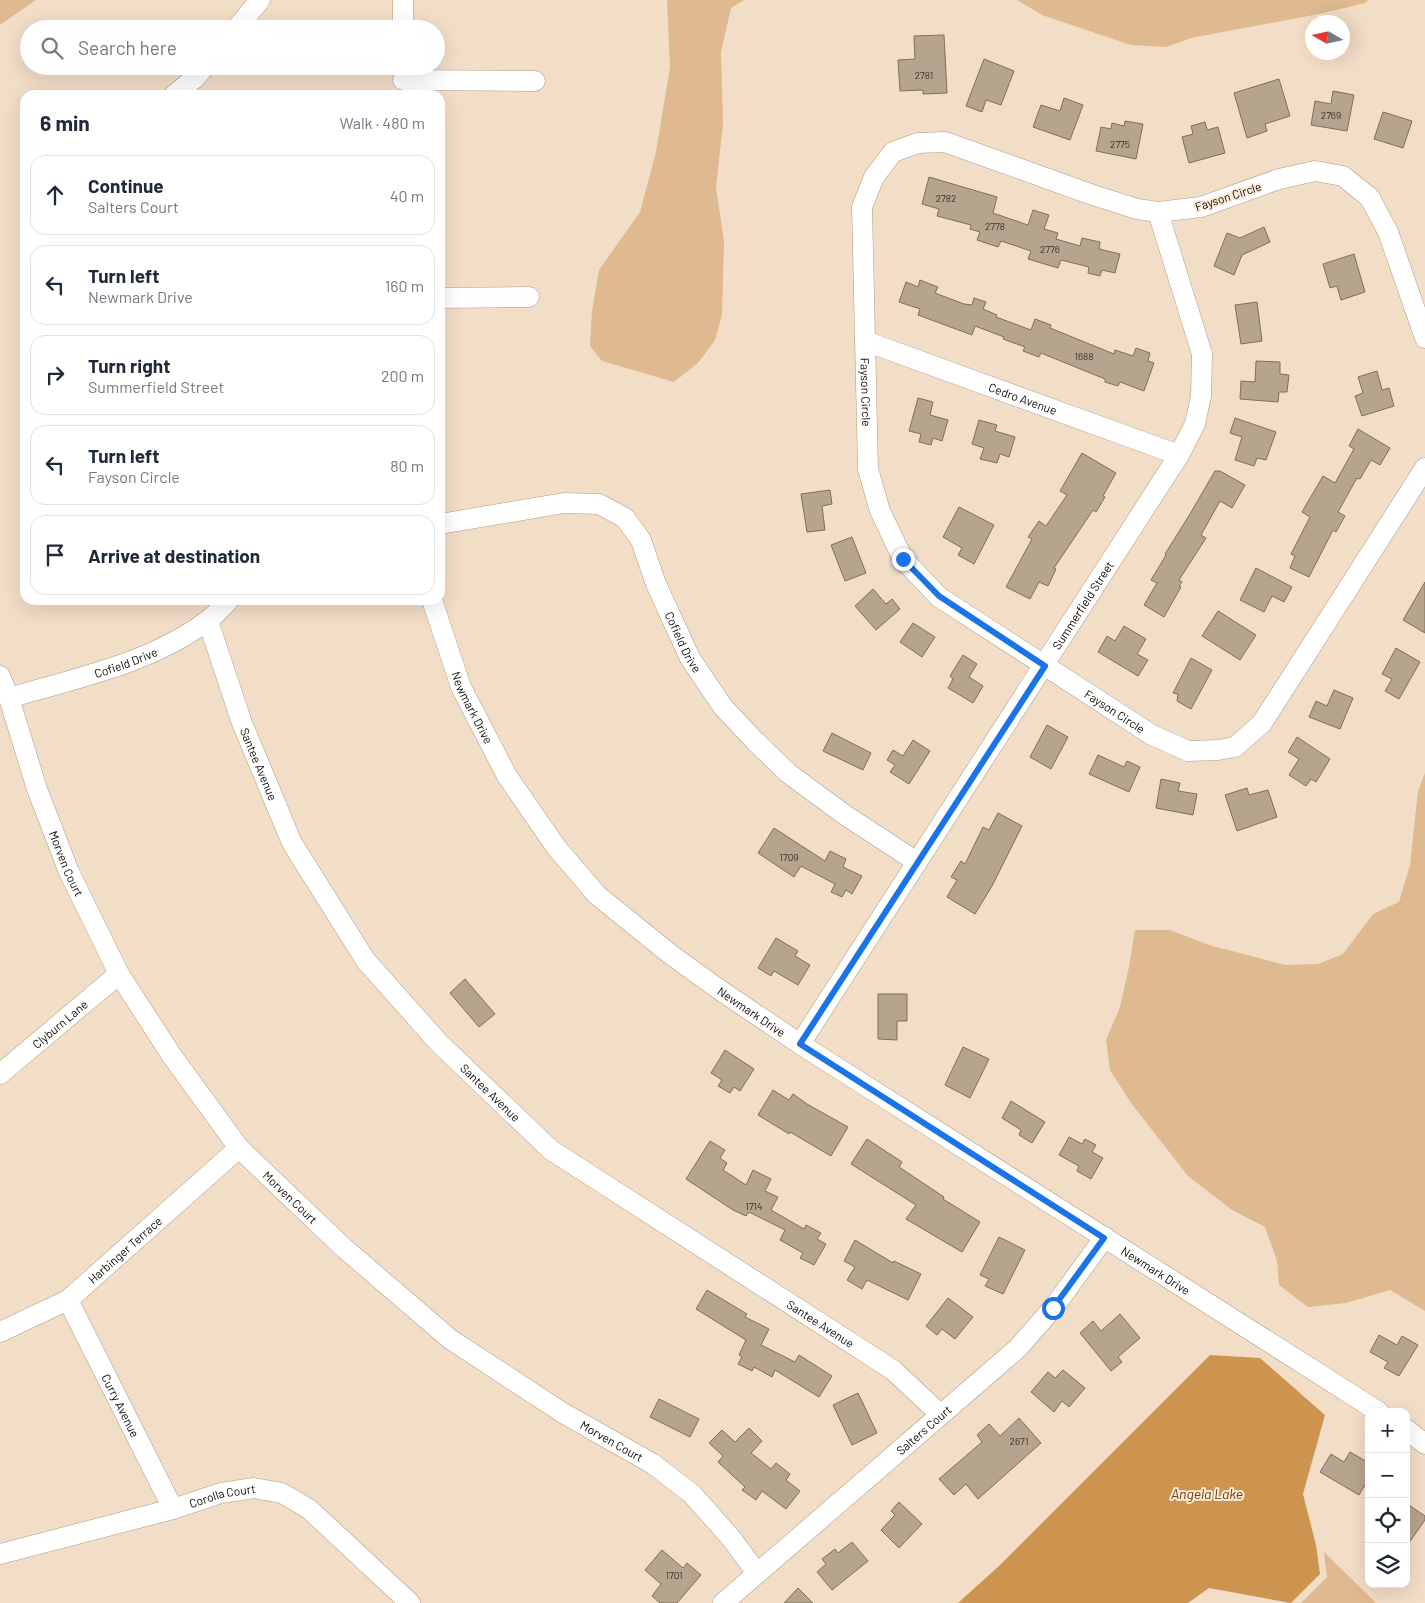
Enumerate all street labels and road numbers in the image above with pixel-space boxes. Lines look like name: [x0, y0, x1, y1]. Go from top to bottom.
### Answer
street label: Fayson Circle: [1193, 179, 1263, 213]
street label: Fayson Circle: [858, 357, 874, 427]
street label: Cedro Avenue: [987, 380, 1059, 417]
street label: Summerfield Street: [1049, 558, 1116, 652]
street label: Cofield Drive: [663, 609, 705, 675]
street label: Cofield Drive: [92, 644, 159, 680]
street label: Newmark Drive: [449, 670, 496, 746]
street label: Fayson Circle: [1082, 686, 1148, 736]
street label: Santee Avenue: [238, 726, 280, 802]
street label: Morven Court: [47, 829, 87, 898]
street label: Newmark Drive: [715, 984, 788, 1039]
street label: Clyburn Lane: [29, 997, 90, 1051]
street label: Santee Avenue: [458, 1061, 523, 1124]
street label: Morven Court: [260, 1168, 321, 1226]
street label: Harbinger Terrace: [85, 1213, 164, 1286]
street label: Newmark Drive: [1119, 1243, 1193, 1297]
street label: Santee Avenue: [784, 1297, 857, 1350]
street label: Curry Avenue: [99, 1371, 143, 1439]
street label: Salters Court: [893, 1402, 954, 1457]
street label: Morven Court: [578, 1417, 646, 1464]
street label: Corolla Court: [187, 1481, 256, 1510]

